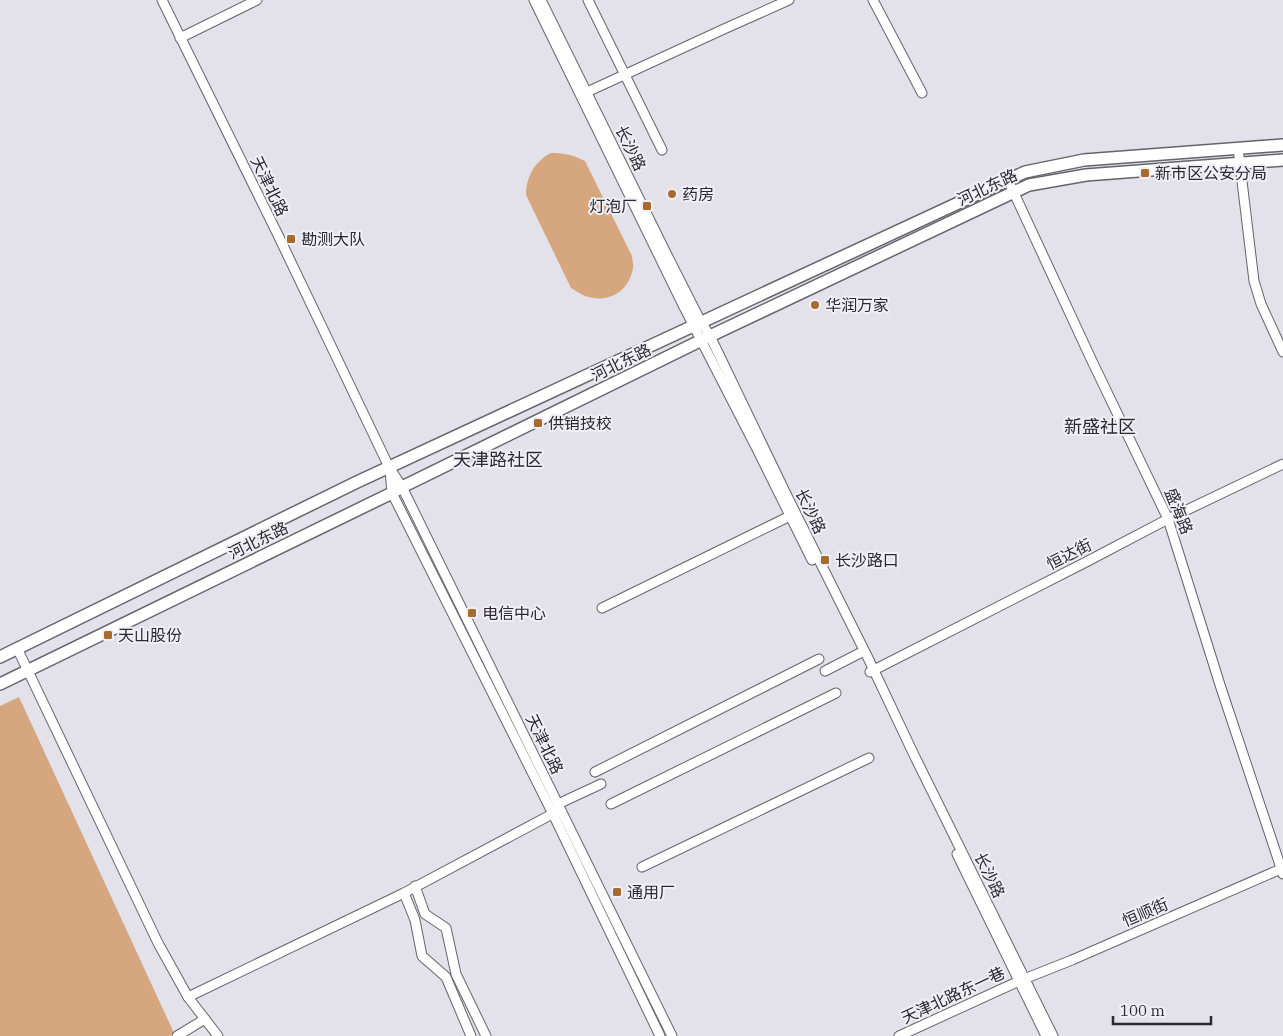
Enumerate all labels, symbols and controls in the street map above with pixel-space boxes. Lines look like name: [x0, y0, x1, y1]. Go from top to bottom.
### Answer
street label: 长沙路: [611, 122, 651, 174]
street label: 天津北路: [247, 153, 293, 219]
place label: 新市区公安分局: [1155, 163, 1267, 183]
street label: 河北东路: [954, 164, 1020, 210]
marker: 新市区公安分局: [1139, 167, 1151, 179]
place label: 药房: [682, 184, 714, 204]
marker: 药房: [666, 188, 678, 200]
place label: 灯泡厂: [589, 196, 637, 216]
marker: 灯泡厂: [641, 200, 653, 212]
place label: 勘测大队: [301, 229, 365, 249]
marker: 勘测大队: [285, 233, 297, 245]
place label: 华润万家: [825, 295, 889, 315]
marker: 华润万家: [809, 299, 821, 311]
street label: 河北东路: [588, 339, 654, 385]
place label: 供销技校: [548, 413, 612, 433]
district label: 新盛社区: [1064, 415, 1136, 438]
marker: 供销技校: [532, 417, 544, 429]
district label: 天津路社区: [453, 448, 543, 471]
street label: 长沙路: [791, 485, 831, 537]
street label: 盛海路: [1161, 485, 1197, 537]
street label: 河北东路: [225, 517, 291, 563]
street label: 恒达街: [1043, 534, 1095, 574]
place label: 长沙路口: [835, 550, 899, 570]
marker: 长沙路口: [819, 554, 831, 566]
place label: 电信中心: [482, 603, 546, 623]
marker: 电信中心: [466, 607, 478, 619]
place label: 天山股份: [118, 625, 182, 645]
marker: 天山股份: [102, 629, 114, 641]
street label: 天津北路: [522, 711, 568, 777]
street label: 长沙路: [970, 849, 1010, 901]
place label: 通用厂: [627, 882, 675, 902]
marker: 通用厂: [611, 886, 623, 898]
street label: 恒顺街: [1119, 893, 1171, 931]
street label: 天津北路东一巷: [898, 962, 1008, 1028]
scale bar: [1113, 994, 1210, 1026]
text: 100 m: [1120, 1001, 1165, 1020]

